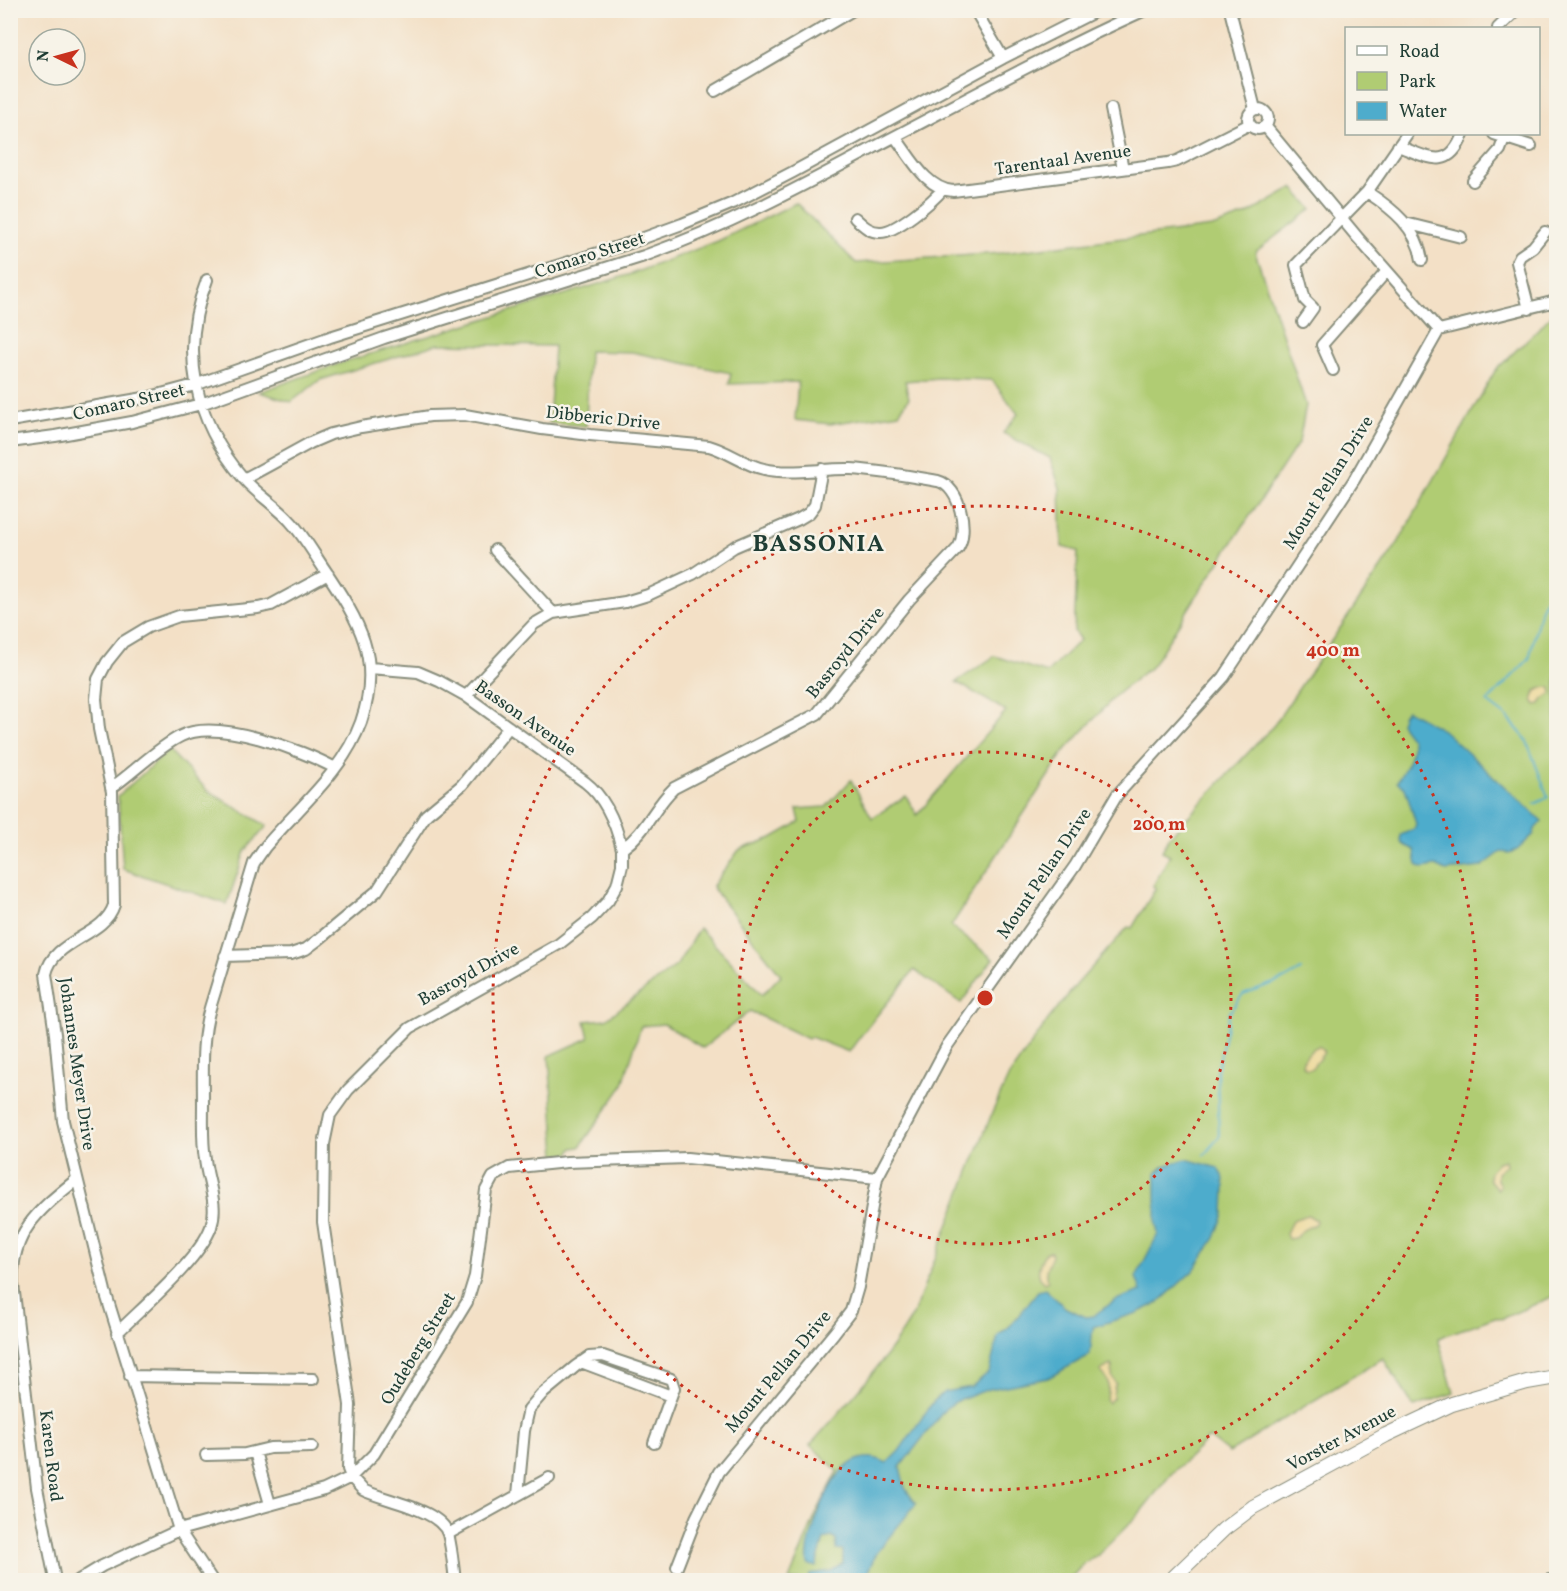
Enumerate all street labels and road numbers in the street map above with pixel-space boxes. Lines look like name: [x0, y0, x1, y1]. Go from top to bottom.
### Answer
street label: Tarentaal Avenue: [993, 139, 1133, 183]
street label: Comaro Street: [532, 226, 648, 286]
street label: Comaro Street: [71, 378, 187, 428]
street label: Dibberic Drive: [544, 401, 662, 437]
street label: Mount Pellan Drive: [1278, 411, 1380, 555]
street label: Basroyd Drive: [801, 602, 891, 704]
street label: Basson Avenue: [469, 675, 581, 763]
street label: Mount Pellan Drive: [992, 803, 1098, 945]
street label: Basroyd Drive: [414, 937, 524, 1013]
street label: Johannes Meyer Drive: [51, 976, 101, 1152]
street label: Oudeberg Street: [375, 1288, 463, 1410]
street label: Mount Pellan Drive: [720, 1305, 838, 1439]
street label: Vorster Avenue: [1283, 1400, 1401, 1478]
street label: Karen Road: [32, 1409, 68, 1503]

